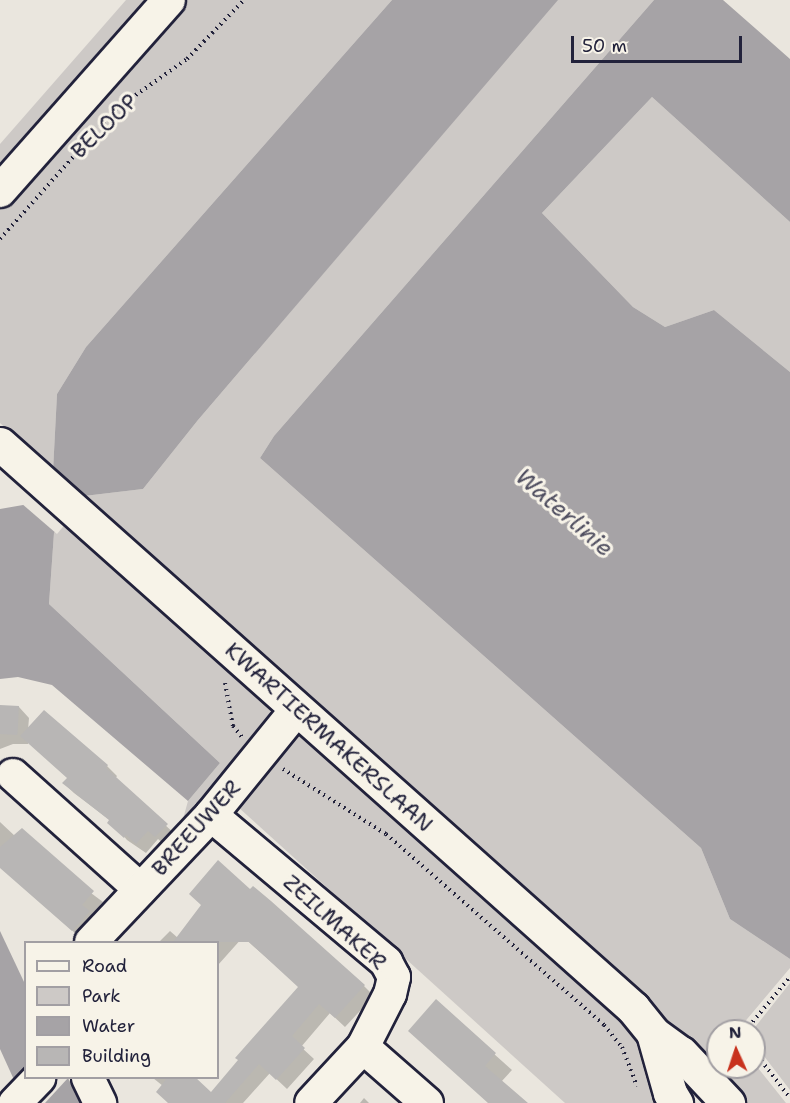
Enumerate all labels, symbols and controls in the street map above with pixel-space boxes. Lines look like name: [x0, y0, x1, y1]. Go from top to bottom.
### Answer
scale bar: [574, 24, 745, 62]
text: 50 m: [582, 34, 627, 58]
street label: BELOOP: [65, 88, 143, 164]
water label: Waterlinie: [509, 463, 619, 563]
street label: KWARTIERMAKERSLAAN: [220, 637, 438, 837]
street label: BREEUWER: [146, 775, 246, 881]
street label: ZEILMAKER: [278, 869, 392, 975]
legend: [24, 941, 219, 1079]
text: Road: [82, 954, 127, 978]
text: Park: [82, 984, 121, 1008]
text: Water: [82, 1014, 135, 1038]
north arrow: [706, 1019, 766, 1079]
text: N: [728, 1022, 742, 1043]
text: Building: [82, 1044, 151, 1068]

